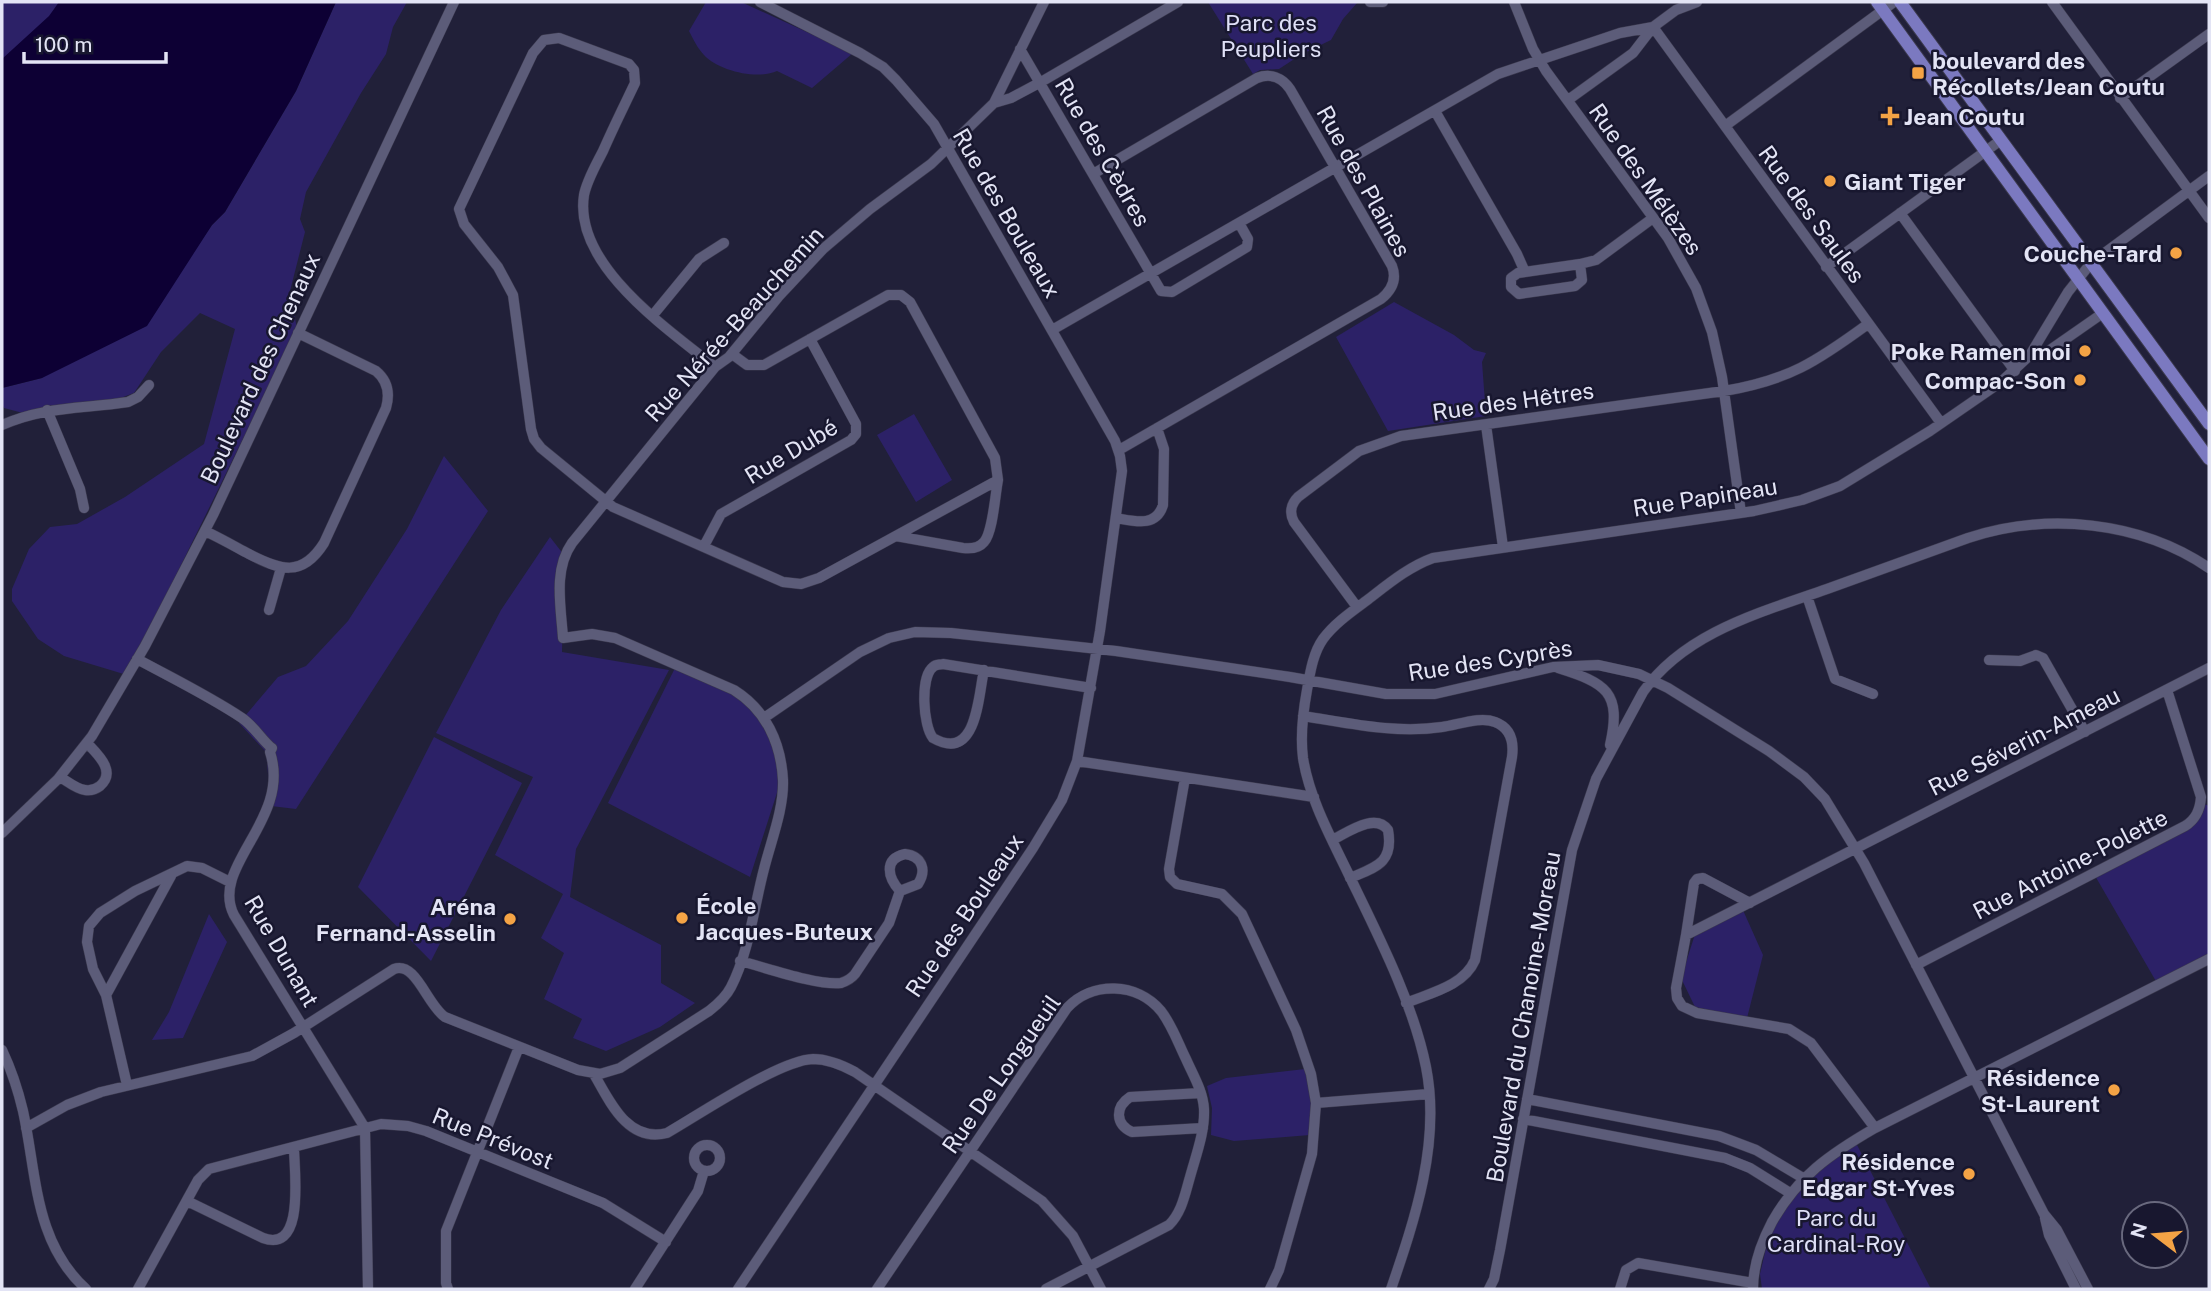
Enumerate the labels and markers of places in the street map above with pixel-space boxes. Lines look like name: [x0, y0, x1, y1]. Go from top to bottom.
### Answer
place label: boulevard des Récollets/Jean Coutu: [1932, 47, 2165, 100]
marker: boulevard des Récollets/Jean Coutu: [1910, 65, 1926, 81]
place label: Jean Coutu: [1904, 103, 2025, 130]
marker: Jean Coutu: [1882, 108, 1898, 124]
place label: Giant Tiger: [1844, 168, 1966, 195]
marker: Giant Tiger: [1822, 173, 1838, 189]
place label: Couche-Tard: [2024, 240, 2162, 267]
marker: Couche-Tard: [2168, 245, 2184, 261]
place label: Poke Ramen moi: [1891, 338, 2071, 365]
marker: Poke Ramen moi: [2077, 343, 2093, 359]
place label: Compac-Son: [1925, 367, 2066, 394]
marker: Compac-Son: [2072, 372, 2088, 388]
place label: École Jacques-Buteux: [696, 892, 873, 945]
place label: Aréna Fernand-Asselin: [316, 893, 496, 946]
marker: École Jacques-Buteux: [674, 910, 690, 926]
marker: Aréna Fernand-Asselin: [502, 911, 518, 927]
place label: Résidence St-Laurent: [1981, 1064, 2100, 1117]
marker: Résidence St-Laurent: [2106, 1082, 2122, 1098]
place label: Résidence Edgar St-Yves: [1802, 1148, 1955, 1201]
marker: Résidence Edgar St-Yves: [1961, 1166, 1977, 1182]

